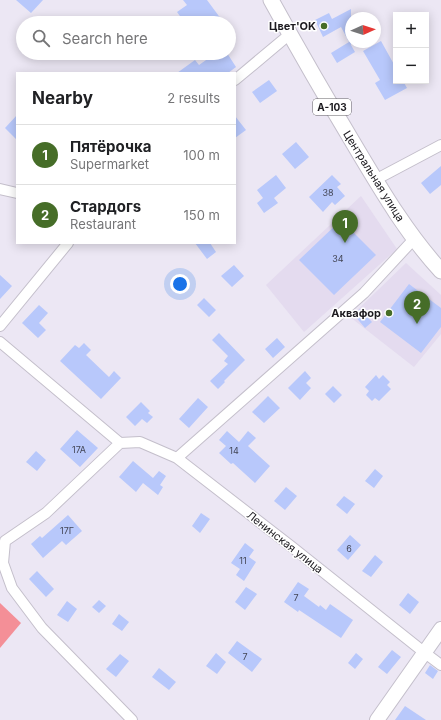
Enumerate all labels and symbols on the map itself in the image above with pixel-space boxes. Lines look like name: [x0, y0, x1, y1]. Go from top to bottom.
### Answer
north arrow: [345, 12, 381, 48]
place label: Цвет'OK: [269, 19, 316, 33]
marker: Цвет'OK: [319, 21, 329, 31]
road number: А-103: [313, 99, 351, 115]
street label: Центральная улица: [340, 128, 408, 224]
house number: 38: [322, 187, 334, 198]
pin: 1: [332, 210, 358, 243]
house number: 34: [332, 253, 344, 264]
your location: [170, 274, 190, 294]
pin: 2: [404, 291, 430, 324]
place label: Аквафор: [331, 306, 381, 320]
marker: Аквафор: [384, 308, 394, 318]
house number: 17А: [72, 444, 86, 455]
house number: 14: [229, 445, 239, 456]
street label: Ленинская улица: [244, 508, 326, 576]
house number: 17Г: [60, 525, 74, 536]
house number: 6: [346, 543, 352, 554]
house number: 11: [239, 555, 247, 566]
house number: 7: [293, 592, 299, 603]
house number: 7: [242, 651, 248, 662]

